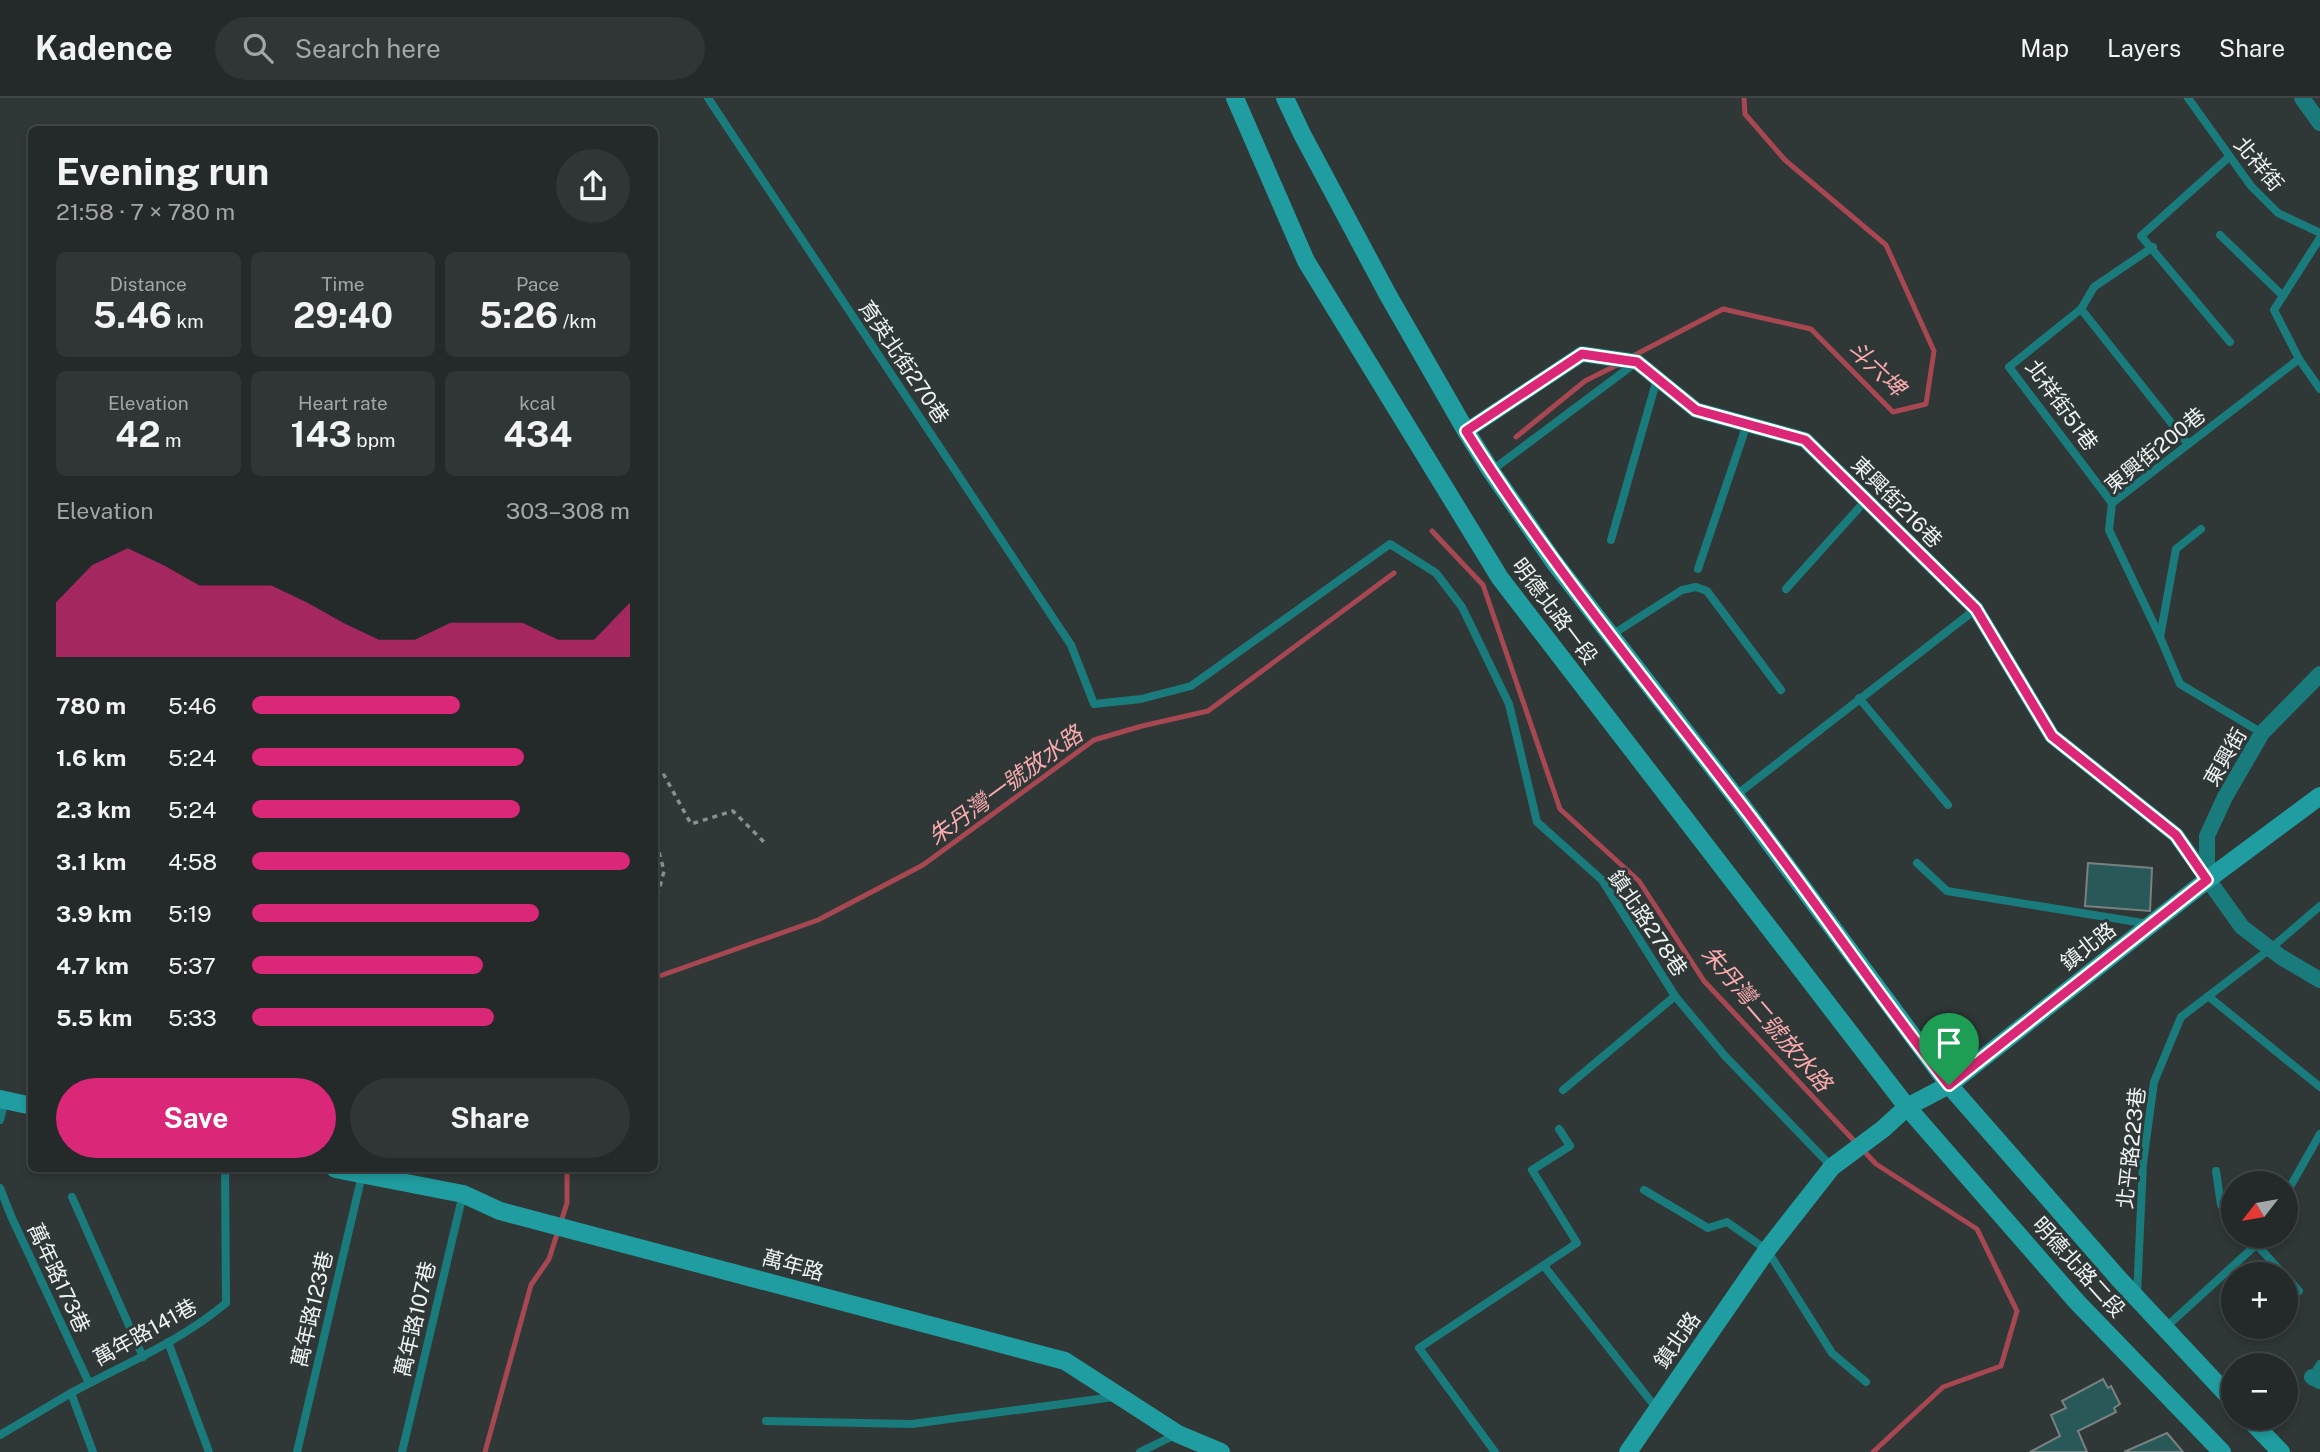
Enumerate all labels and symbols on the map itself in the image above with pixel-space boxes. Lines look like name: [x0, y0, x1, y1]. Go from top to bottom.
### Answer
street label: 北祥街: [2229, 132, 2289, 196]
street label: 育英北街270巷: [854, 296, 954, 428]
water label: 斗六埤: [1843, 335, 1914, 403]
street label: 北祥街51巷: [2021, 355, 2103, 455]
street label: 東興街200巷: [2100, 402, 2210, 498]
street label: 東興街216巷: [1846, 451, 1948, 553]
street label: 明德北路一段: [1507, 553, 1603, 669]
water label: 朱丹灣一號放水路: [923, 719, 1089, 850]
street label: 東興街: [2198, 723, 2252, 791]
street label: 鎮北路278巷: [1603, 865, 1693, 981]
street label: 鎮北路: [2055, 917, 2121, 975]
water label: 朱丹灣二號放水路: [1696, 940, 1839, 1098]
pin: [1919, 1013, 1979, 1085]
street label: 北平路223巷: [2112, 1086, 2150, 1210]
north arrow: [2221, 1171, 2298, 1248]
street label: 明德北路二段: [2028, 1212, 2130, 1322]
street label: 萬年路173巷: [23, 1219, 95, 1337]
street label: 萬年路: [759, 1245, 827, 1285]
street label: 萬年路123巷: [287, 1249, 337, 1369]
street label: 萬年路107巷: [390, 1259, 440, 1379]
street label: 萬年路141巷: [89, 1293, 201, 1371]
street label: 鎮北路: [1649, 1307, 1705, 1373]

